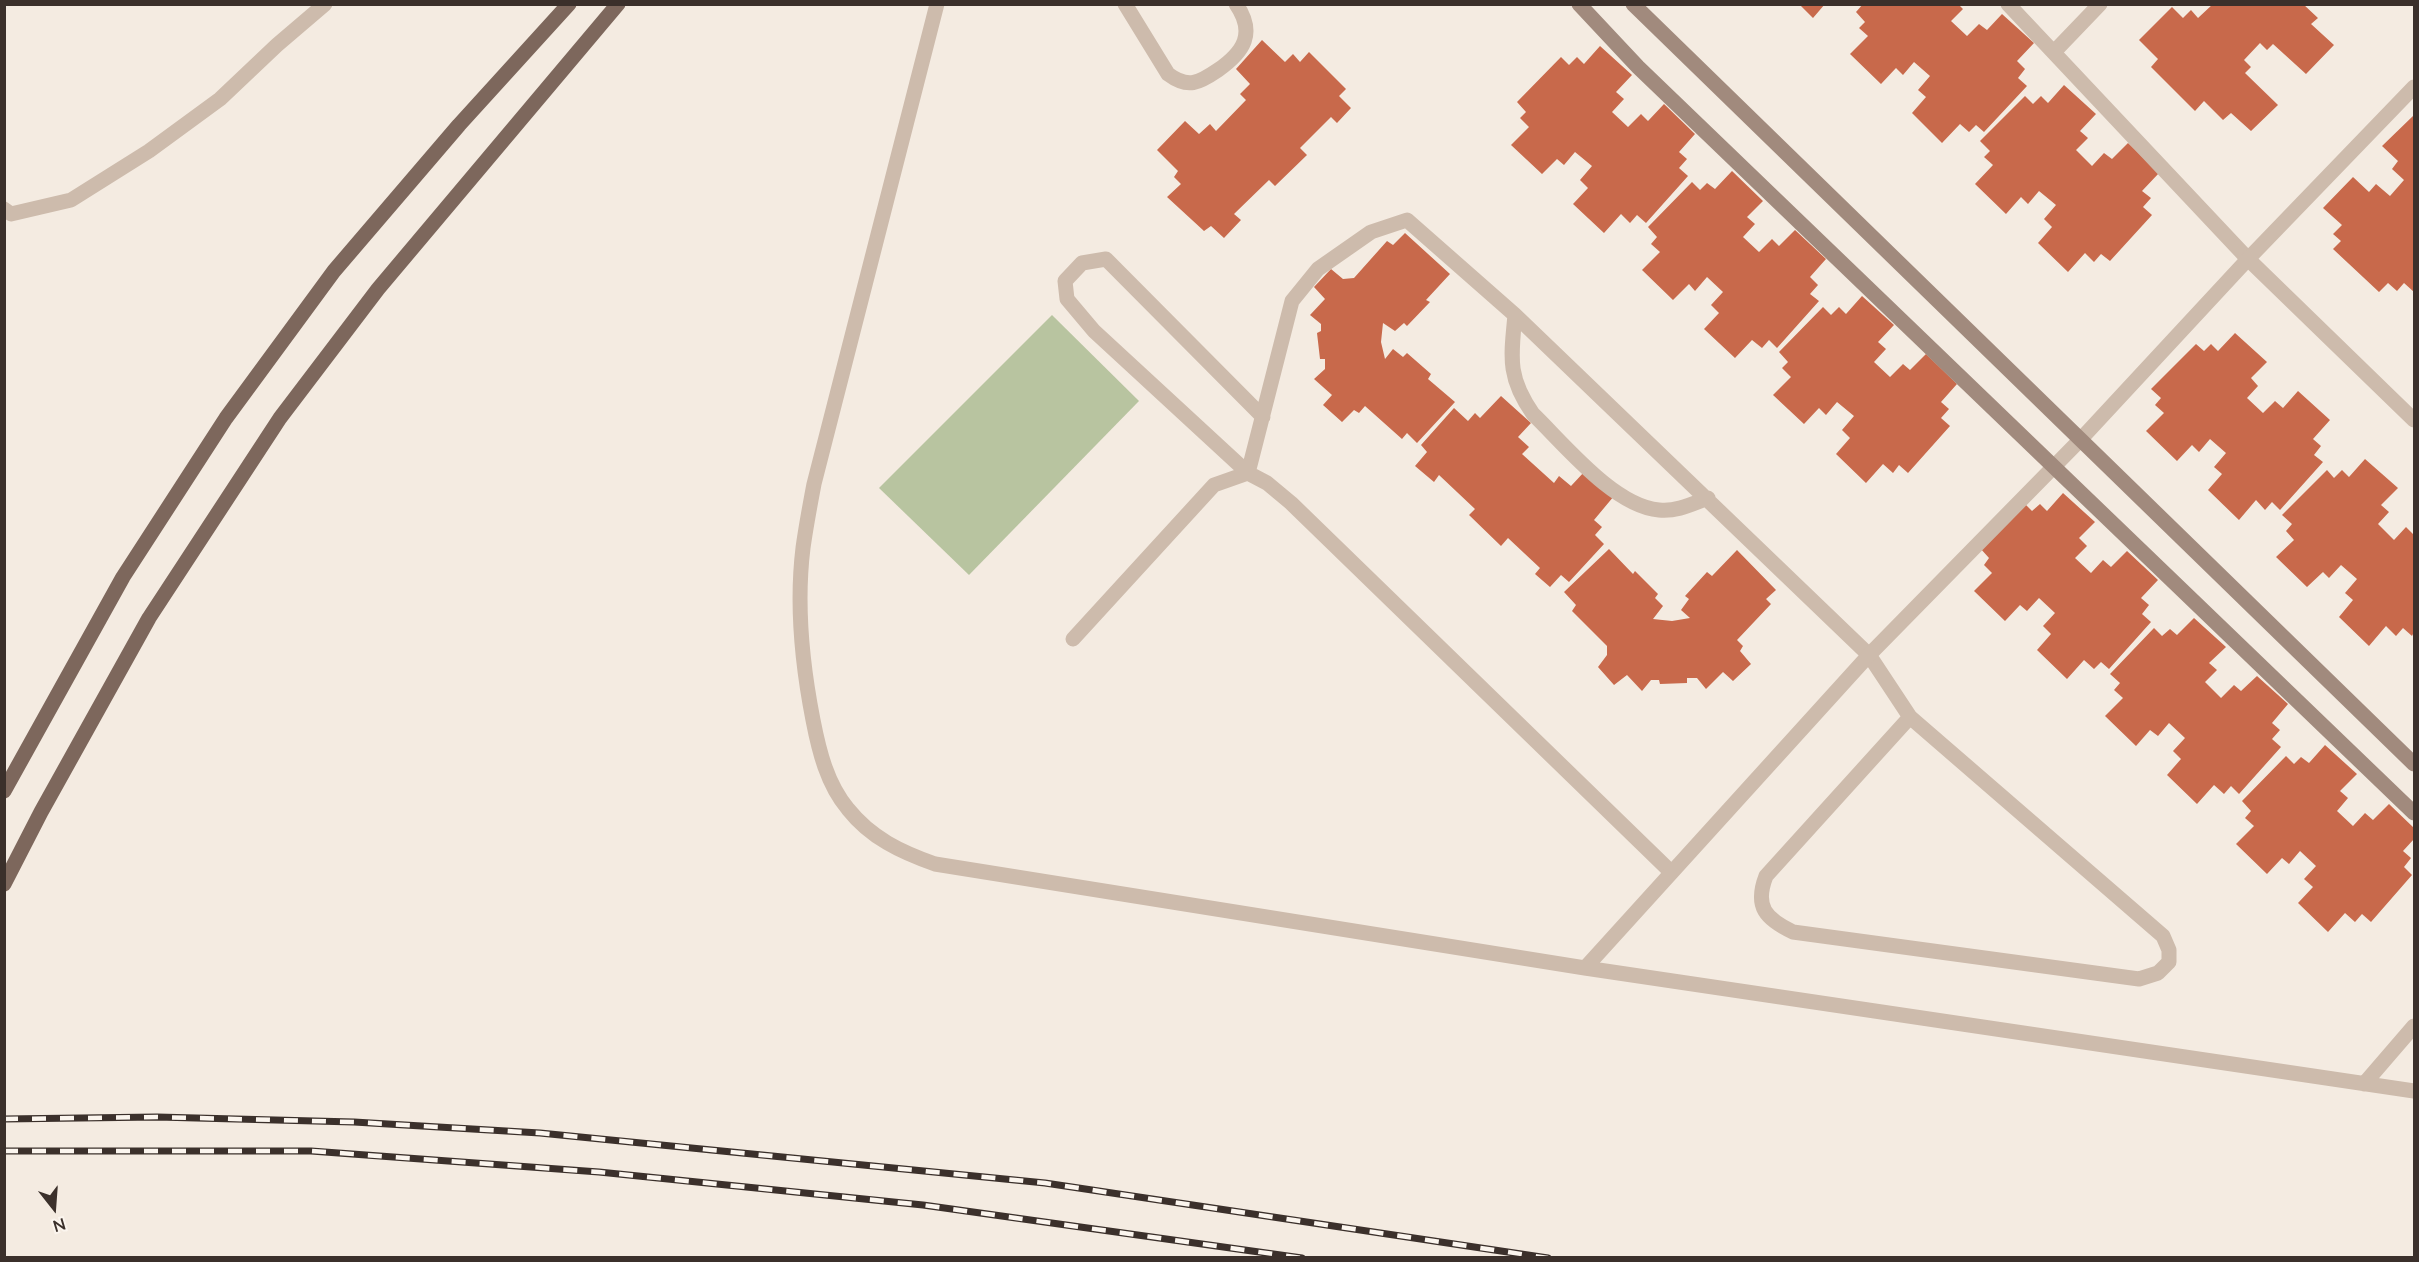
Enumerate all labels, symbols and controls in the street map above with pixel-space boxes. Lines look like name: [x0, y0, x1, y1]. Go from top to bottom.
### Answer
north arrow: [24, 1178, 84, 1238]
text: N: [51, 1215, 68, 1237]

